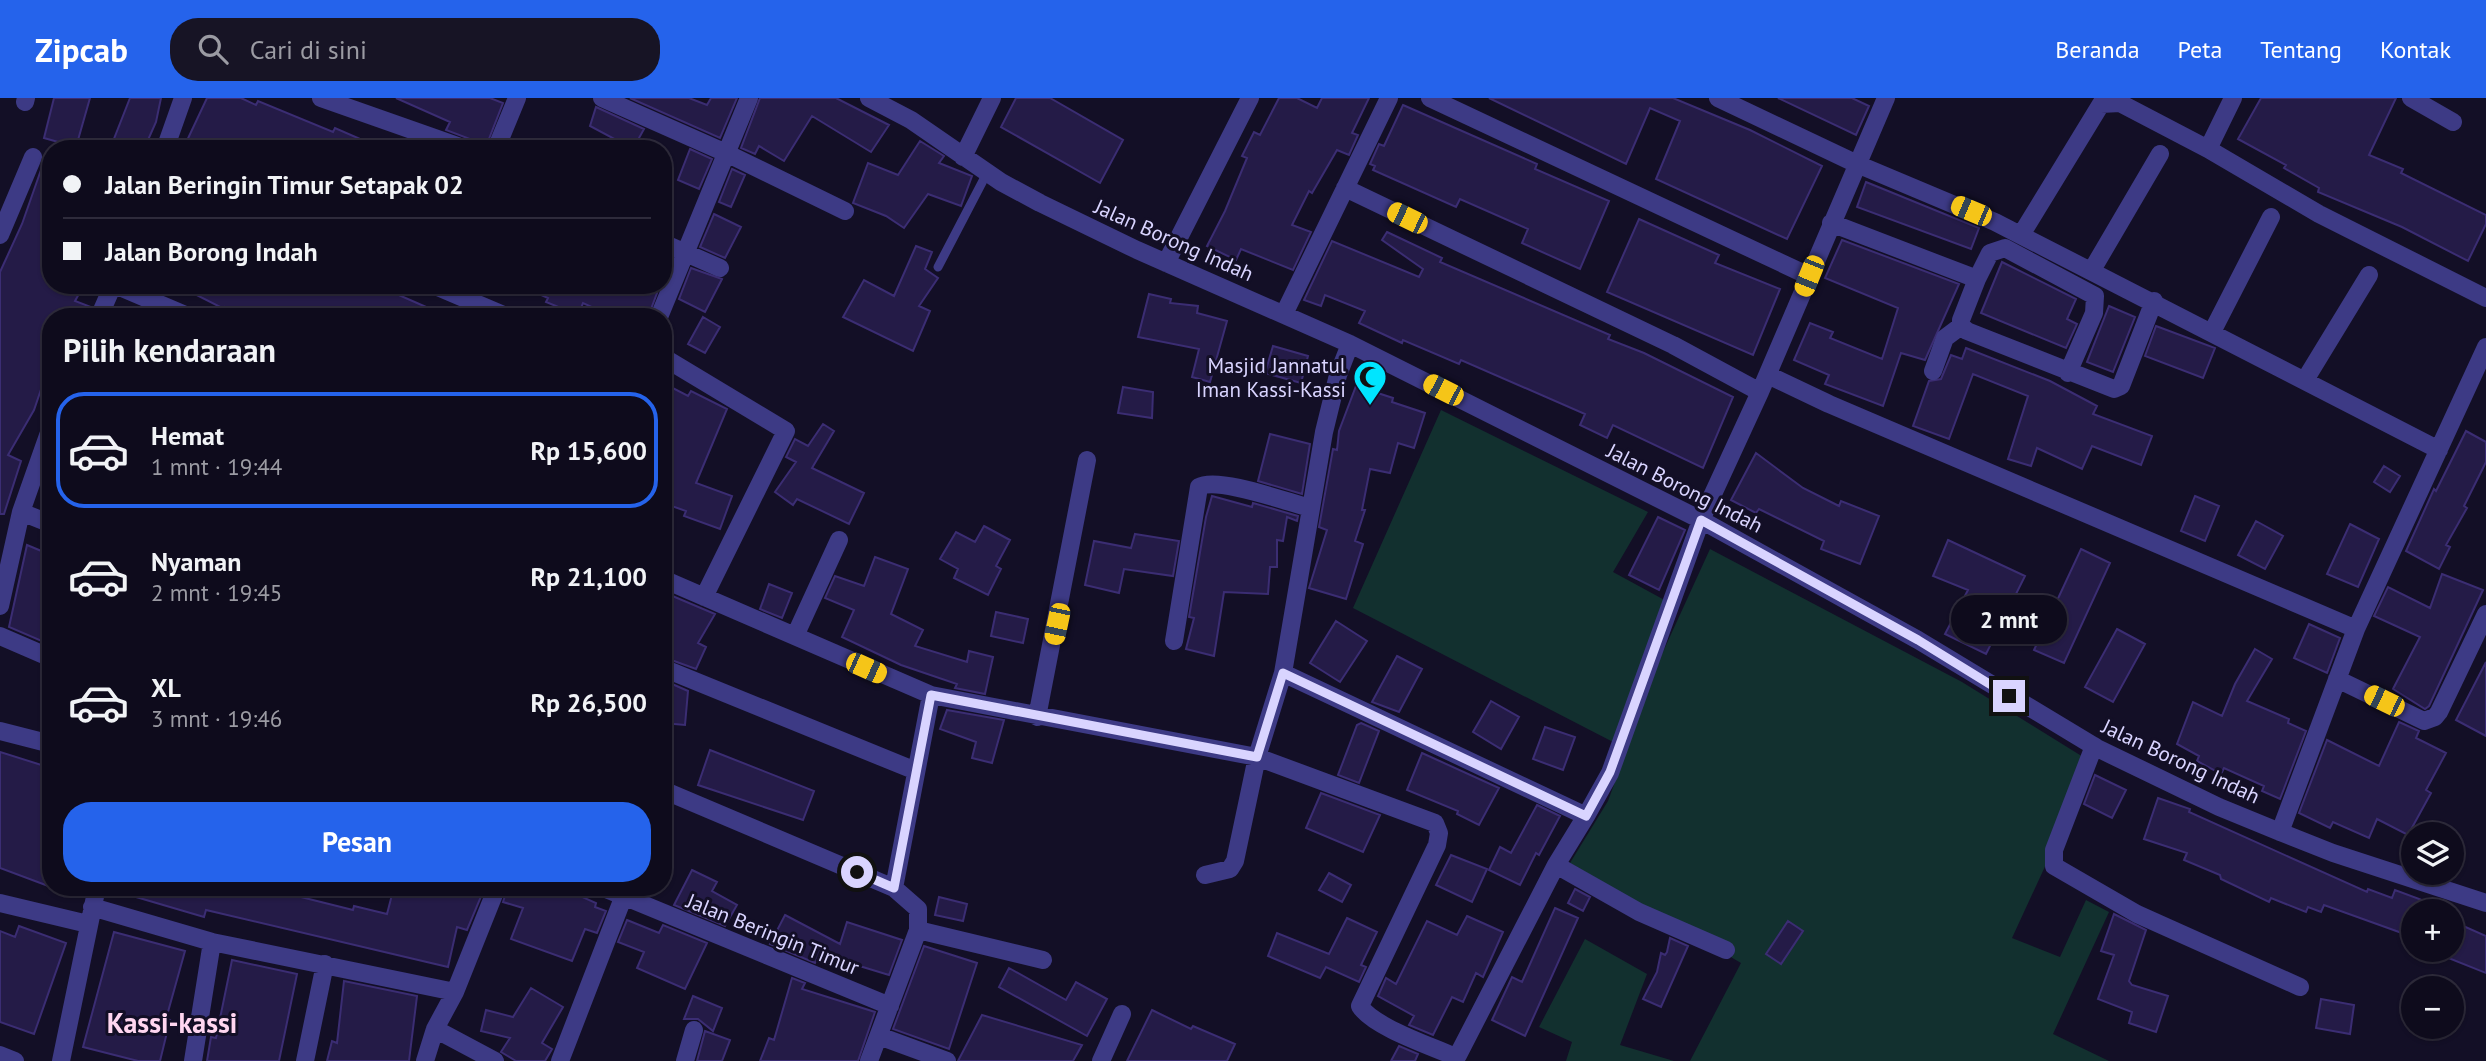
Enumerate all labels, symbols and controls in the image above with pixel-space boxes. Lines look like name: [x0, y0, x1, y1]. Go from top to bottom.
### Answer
search box: [170, 18, 660, 81]
text: Zipcab: [35, 28, 128, 71]
icon: search: [194, 30, 232, 68]
text: Cari di sini: [250, 33, 367, 66]
text: Beranda: [2055, 34, 2140, 65]
text: Peta: [2178, 34, 2222, 65]
text: Tentang: [2260, 34, 2342, 65]
text: Kontak: [2380, 34, 2451, 65]
text: Jalan Beringin Timur Setapak 02: [105, 168, 464, 201]
street label: Jalan Borong Indah: [1089, 192, 1258, 287]
car: [1948, 193, 1995, 229]
car: [1384, 199, 1431, 237]
text: Jalan Borong Indah: [105, 235, 318, 268]
car: [1792, 253, 1827, 299]
text: Pilih kendaraan: [63, 329, 276, 371]
place label: Masjid Jannatul Iman Kassi-Kassi: [1196, 352, 1346, 403]
mosque icon: Masjid Jannatul Iman Kassi-Kassi: [1351, 358, 1389, 407]
car: [1420, 371, 1467, 409]
icon: car: [67, 419, 130, 482]
text: Hemat: [151, 419, 224, 452]
text: Rp 15,600: [530, 434, 647, 467]
street label: Jalan Borong Indah: [1602, 437, 1767, 539]
text: 1 mnt · 19:44: [151, 452, 282, 481]
icon: car: [67, 545, 130, 608]
text: Nyaman: [151, 545, 241, 578]
text: Rp 21,100: [530, 560, 647, 593]
text: 2 mnt · 19:45: [151, 578, 282, 607]
callout: 2 mnt: [1951, 594, 2067, 644]
car: [1043, 601, 1072, 647]
text: 2 mnt: [1980, 605, 2038, 634]
car: [843, 650, 890, 686]
icon: car: [67, 671, 130, 734]
text: XL: [151, 671, 181, 704]
route end: [1993, 680, 2025, 712]
car: [2361, 682, 2408, 720]
text: Rp 26,500: [530, 686, 647, 719]
text: 3 mnt · 19:46: [151, 704, 282, 733]
street label: Jalan Borong Indah: [2097, 712, 2264, 809]
button: Pesan: [63, 802, 651, 882]
map controls: [2401, 822, 2464, 1039]
button: layers: [2401, 822, 2464, 885]
route start: [841, 856, 873, 888]
street label: Jalan Beringin Timur: [682, 887, 863, 981]
button: +: [2401, 899, 2464, 962]
button: −: [2401, 976, 2464, 1039]
district label: Kassi-kassi: [107, 1004, 237, 1041]

